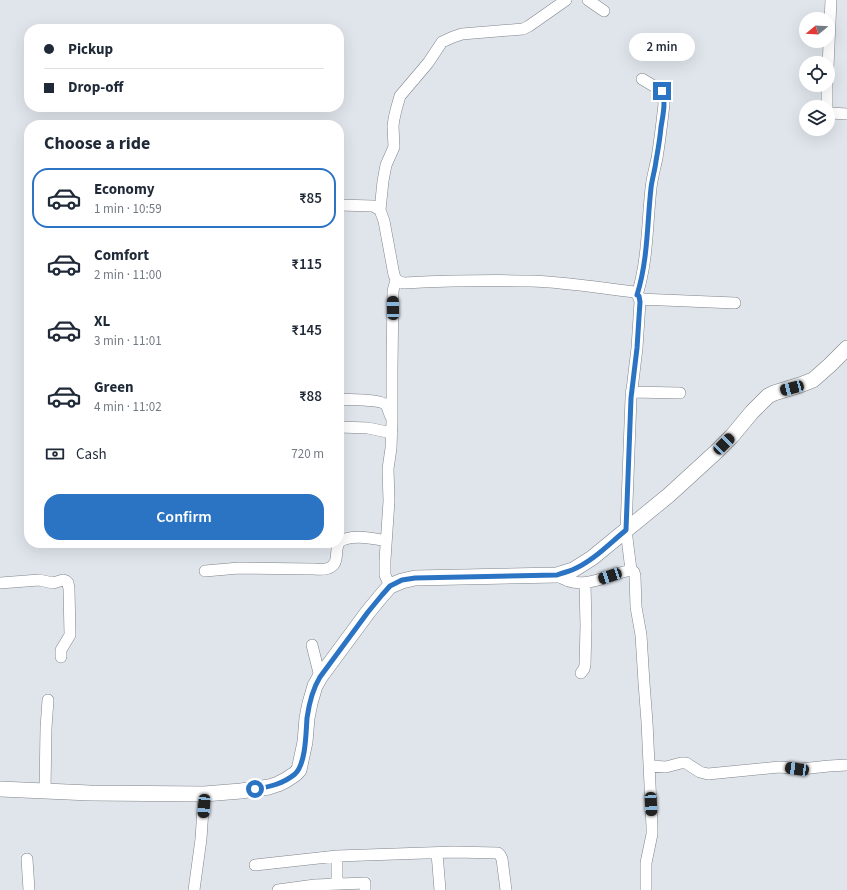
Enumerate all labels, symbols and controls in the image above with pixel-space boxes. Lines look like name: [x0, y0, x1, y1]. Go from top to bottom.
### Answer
north arrow: [799, 12, 835, 48]
map controls: [799, 12, 835, 136]
callout: 2 min: [629, 33, 695, 61]
text: 2 min: [647, 38, 677, 56]
text: Pickup: [68, 39, 113, 60]
button: locate: [799, 56, 835, 92]
text: Drop-off: [68, 77, 123, 98]
route end: [653, 82, 671, 100]
button: layers: [799, 100, 835, 136]
text: Choose a ride: [44, 131, 150, 156]
text: Economy: [94, 179, 155, 200]
icon: car: [46, 180, 82, 216]
text: ₹85: [299, 188, 322, 209]
text: 1 min · 10:59: [94, 200, 162, 218]
text: Comfort: [94, 245, 149, 266]
icon: car: [46, 246, 82, 282]
text: ₹115: [291, 254, 322, 275]
text: 2 min · 11:00: [94, 266, 162, 284]
car: [387, 296, 399, 320]
text: XL: [94, 311, 110, 332]
icon: car: [46, 312, 82, 348]
text: ₹145: [291, 320, 322, 341]
text: 3 min · 11:01: [94, 332, 162, 350]
text: Green: [94, 377, 134, 398]
icon: car: [46, 378, 82, 414]
car: [779, 379, 805, 397]
text: ₹88: [299, 386, 322, 407]
text: 4 min · 11:02: [94, 398, 162, 416]
car: [711, 431, 737, 457]
icon: cash: [44, 443, 66, 465]
text: Cash: [76, 444, 107, 465]
text: 720 m: [291, 445, 324, 463]
button: Confirm: [44, 494, 324, 540]
car: [597, 567, 623, 585]
car: [784, 761, 810, 777]
route start: [246, 780, 264, 798]
car: [644, 792, 658, 816]
car: [197, 794, 211, 818]

